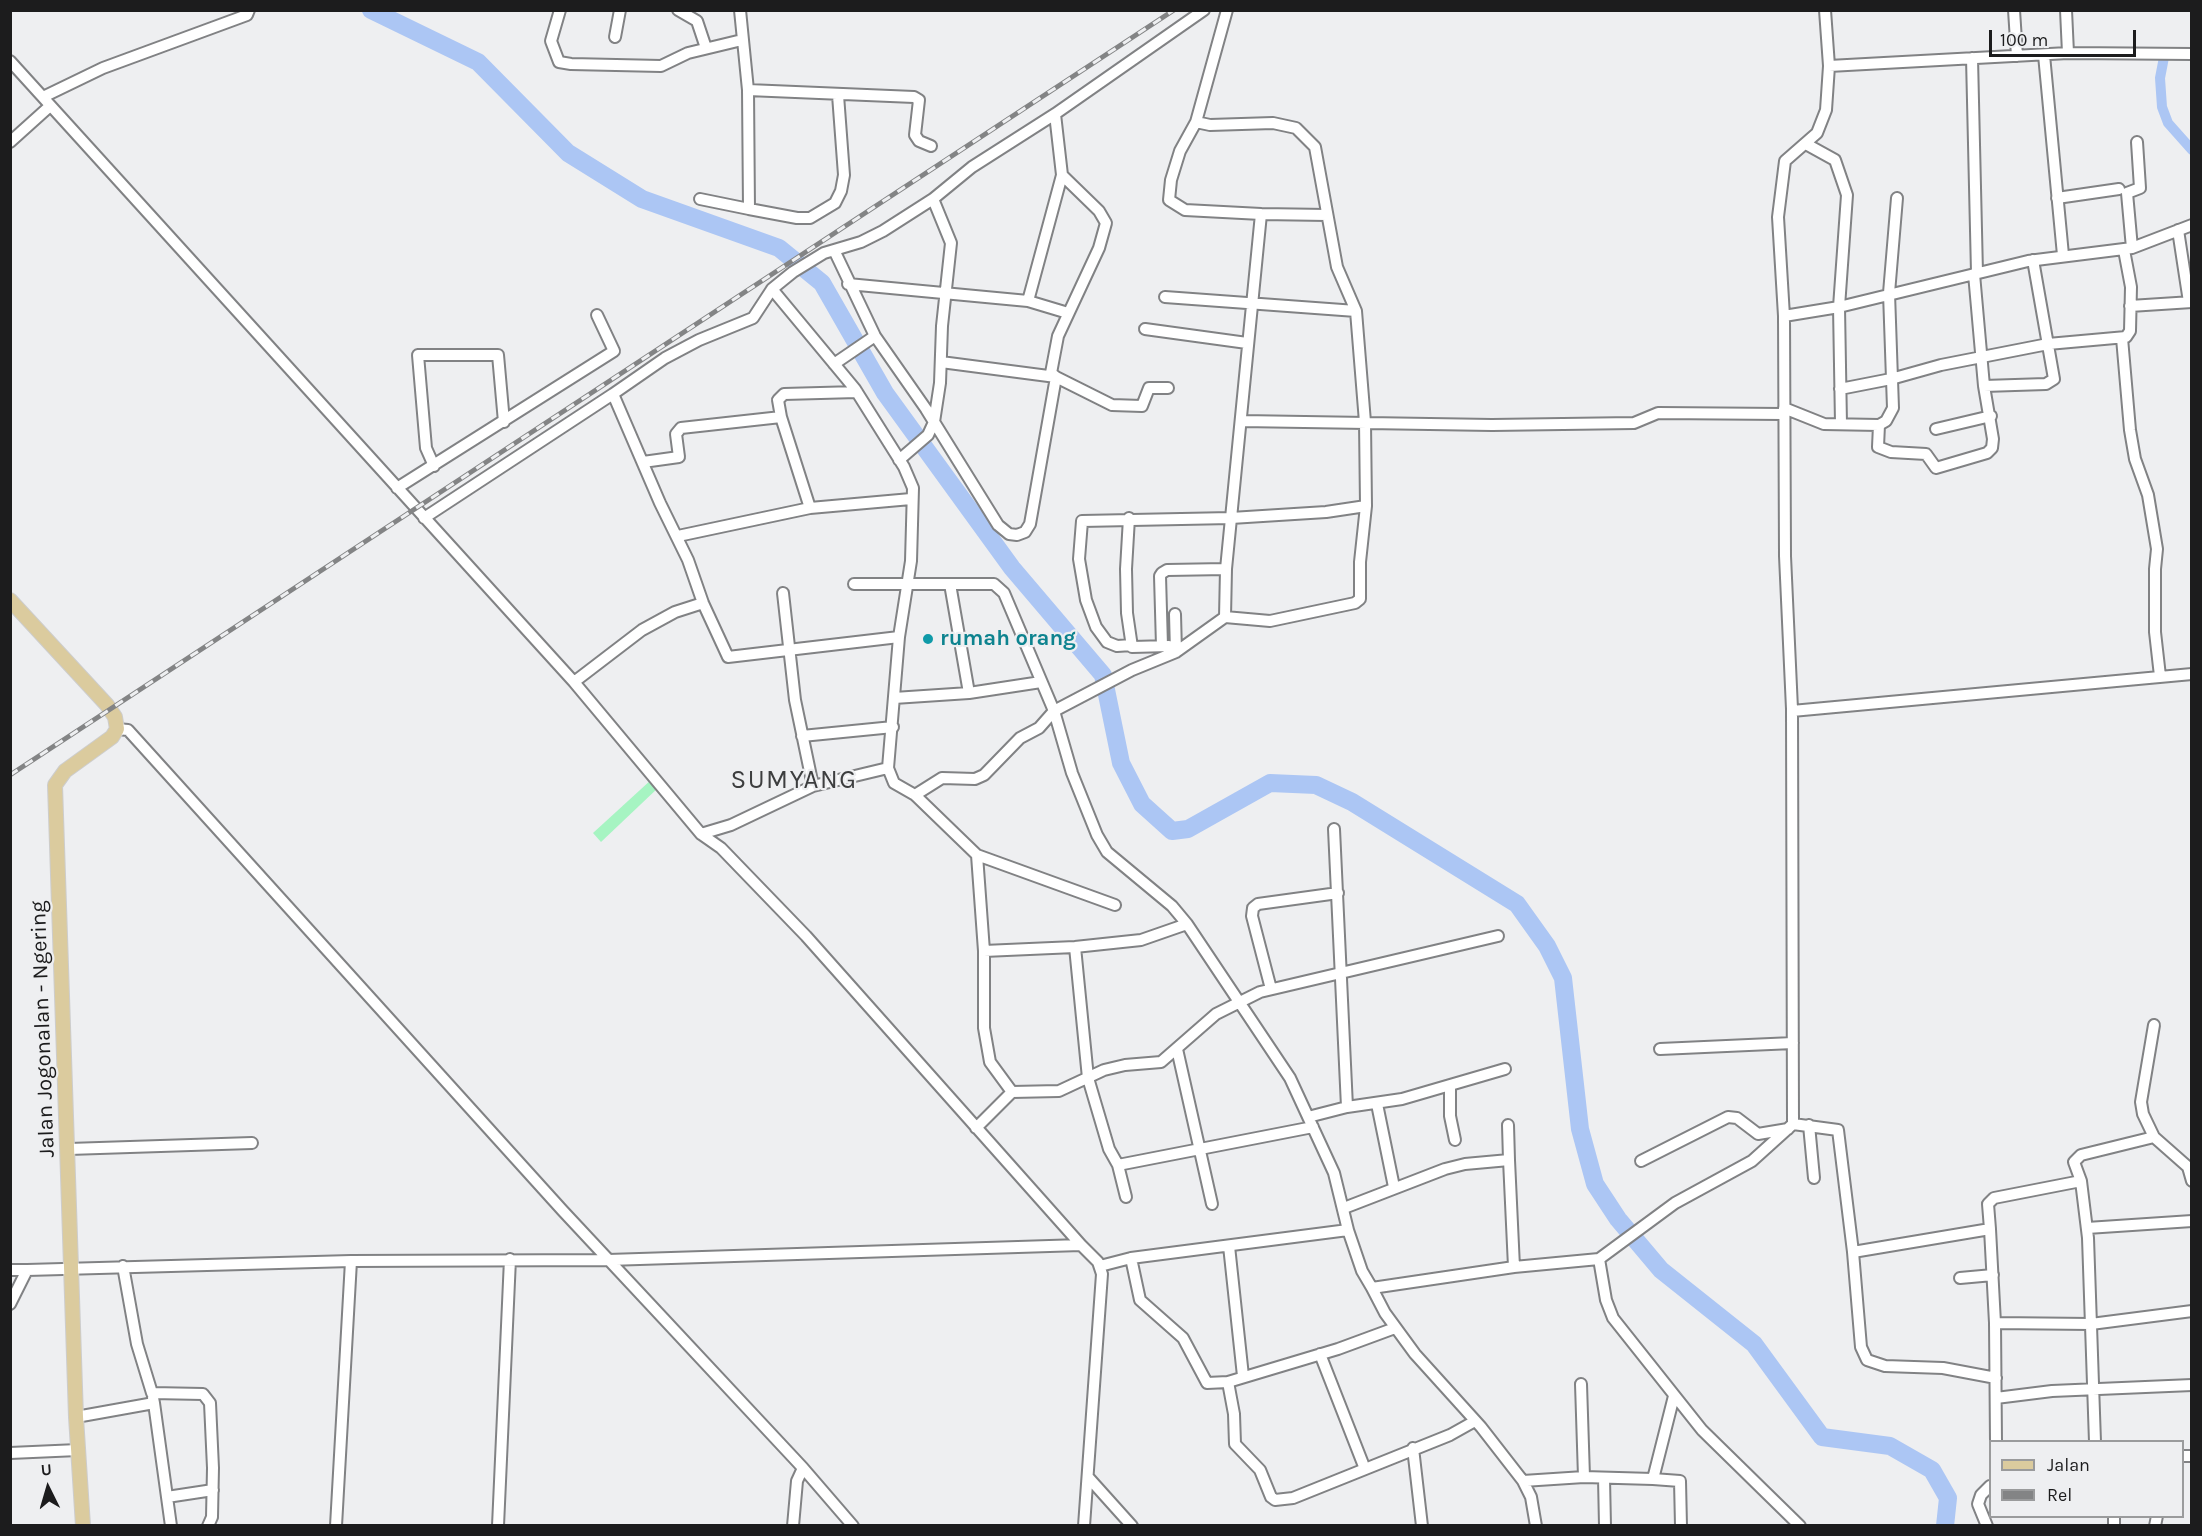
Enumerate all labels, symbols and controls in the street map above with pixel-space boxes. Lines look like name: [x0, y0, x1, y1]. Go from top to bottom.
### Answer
scale bar: [1992, 18, 2139, 56]
text: 100 m: [2000, 29, 2048, 51]
place label: rumah orang: [940, 626, 1076, 652]
marker: rumah orang: [921, 632, 935, 646]
district label: SUMYANG: [730, 765, 858, 797]
street label: Jalan Jogonalan - Ngering: [25, 900, 61, 1158]
legend: [1989, 1440, 2184, 1518]
text: Jalan: [2047, 1454, 2090, 1476]
north arrow: [18, 1458, 78, 1518]
text: U: [40, 1460, 53, 1480]
text: Rel: [2047, 1484, 2072, 1506]

